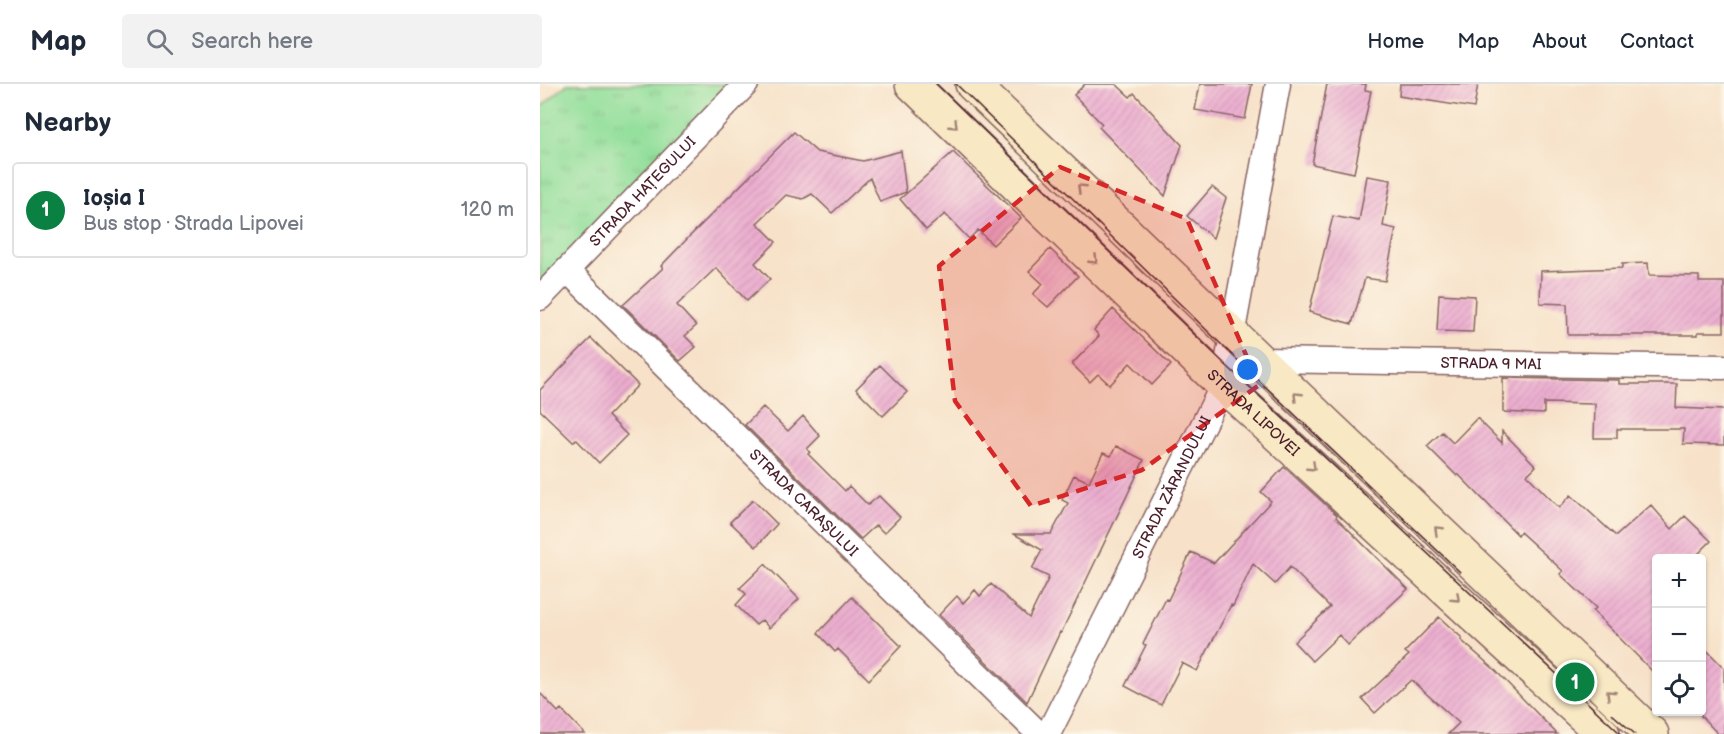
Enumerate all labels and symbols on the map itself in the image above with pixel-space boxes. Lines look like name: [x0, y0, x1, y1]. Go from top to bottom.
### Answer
one-way arrow: [947, 117, 958, 128]
street label: STRADA HAȚEGULUI: [586, 133, 700, 251]
one-way arrow: [1077, 184, 1087, 195]
one-way arrow: [1087, 253, 1098, 264]
street label: STRADA 9 MAI: [1440, 354, 1542, 374]
your location: [1233, 355, 1262, 384]
street label: STRADA LIPOVEI: [1203, 366, 1304, 461]
one-way arrow: [1293, 392, 1303, 403]
street label: STRADA ZĂRANDULUI: [1128, 413, 1216, 562]
street label: STRADA CARAȘULUI: [745, 445, 862, 561]
one-way arrow: [1305, 459, 1316, 470]
one-way arrow: [1434, 527, 1445, 538]
one-way arrow: [1448, 591, 1459, 602]
pin: 1: [1556, 660, 1594, 704]
one-way arrow: [1606, 690, 1617, 701]

